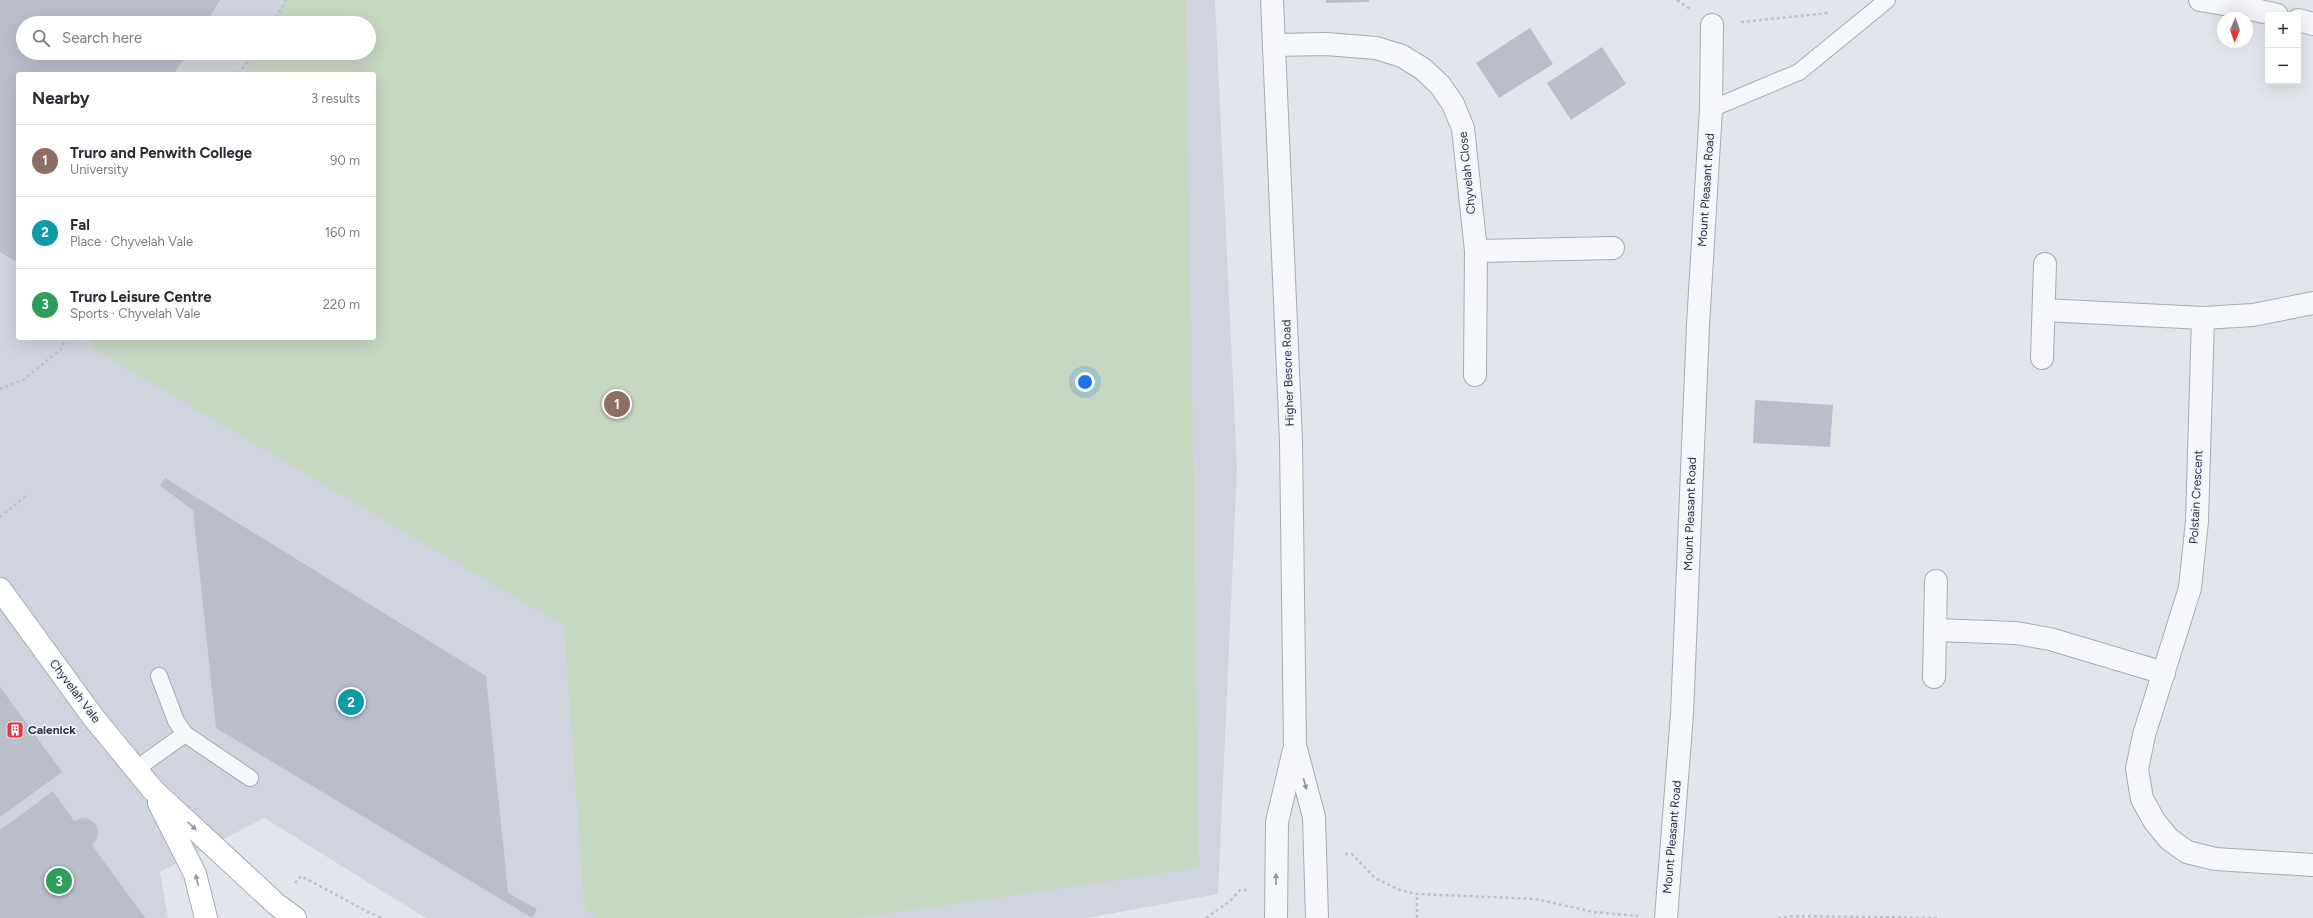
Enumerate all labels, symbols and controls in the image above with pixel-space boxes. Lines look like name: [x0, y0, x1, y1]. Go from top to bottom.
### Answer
north arrow: [2217, 12, 2253, 48]
map controls: [2265, 12, 2301, 84]
button: +: [2265, 12, 2301, 48]
search box: [16, 16, 376, 60]
icon: search: [30, 27, 52, 49]
text: Search here: [62, 29, 142, 47]
button: −: [2265, 48, 2301, 84]
text: Nearby: [32, 88, 90, 108]
text: 3 results: [311, 91, 360, 106]
street label: Chyvelah Close: [1456, 131, 1478, 215]
street label: Mount Pleasant Road: [1695, 133, 1717, 247]
text: Truro and Penwith College: [70, 144, 252, 162]
text: 1: [42, 153, 48, 168]
text: 90 m: [330, 153, 360, 168]
text: University: [70, 162, 128, 177]
text: Fal: [70, 216, 90, 234]
text: 2: [41, 225, 49, 240]
text: 160 m: [325, 225, 360, 240]
text: Place · Chyvelah Vale: [70, 234, 193, 249]
text: Truro Leisure Centre: [70, 288, 211, 306]
text: 3: [41, 297, 49, 312]
text: 220 m: [323, 297, 360, 312]
text: Sports · Chyvelah Vale: [70, 306, 200, 321]
street label: Higher Besore Road: [1279, 319, 1297, 427]
your location: [1075, 372, 1095, 392]
pin: 1: [604, 389, 630, 419]
street label: Polstain Crescent: [2187, 449, 2205, 544]
street label: Mount Pleasant Road: [1681, 457, 1699, 571]
street label: Chyvelah Vale: [47, 657, 104, 726]
pin: 2: [338, 687, 364, 717]
building icon: Calenick: [5, 720, 25, 740]
place label: Calenick: [28, 723, 76, 737]
one-way arrow: [1302, 778, 1308, 790]
street label: Mount Pleasant Road: [1660, 780, 1684, 894]
one-way arrow: [187, 822, 197, 831]
pin: 3: [46, 866, 72, 896]
one-way arrow: [1273, 872, 1279, 885]
one-way arrow: [193, 874, 199, 886]

